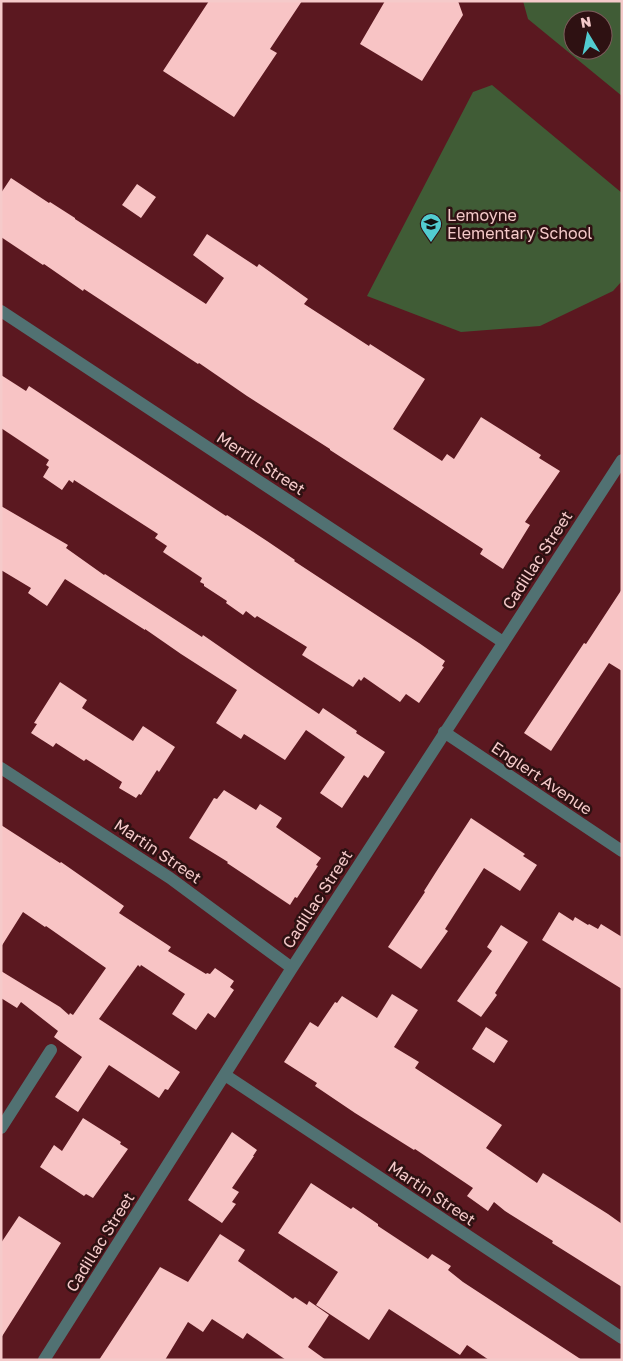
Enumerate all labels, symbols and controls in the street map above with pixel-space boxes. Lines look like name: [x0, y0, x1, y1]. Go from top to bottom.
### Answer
north arrow: [563, 10, 613, 60]
text: N: [579, 12, 592, 31]
place label: Lemoyne Elementary School: [447, 205, 592, 243]
school or university icon: Lemoyne Elementary School: [419, 212, 443, 243]
street label: Merrill Street: [213, 427, 309, 499]
street label: Cadillac Street: [498, 507, 576, 613]
street label: Englert Avenue: [488, 737, 596, 819]
street label: Martin Street: [110, 814, 206, 888]
street label: Cadillac Street: [278, 846, 356, 952]
street label: Martin Street: [384, 1156, 480, 1230]
street label: Cadillac Street: [61, 1189, 139, 1295]

